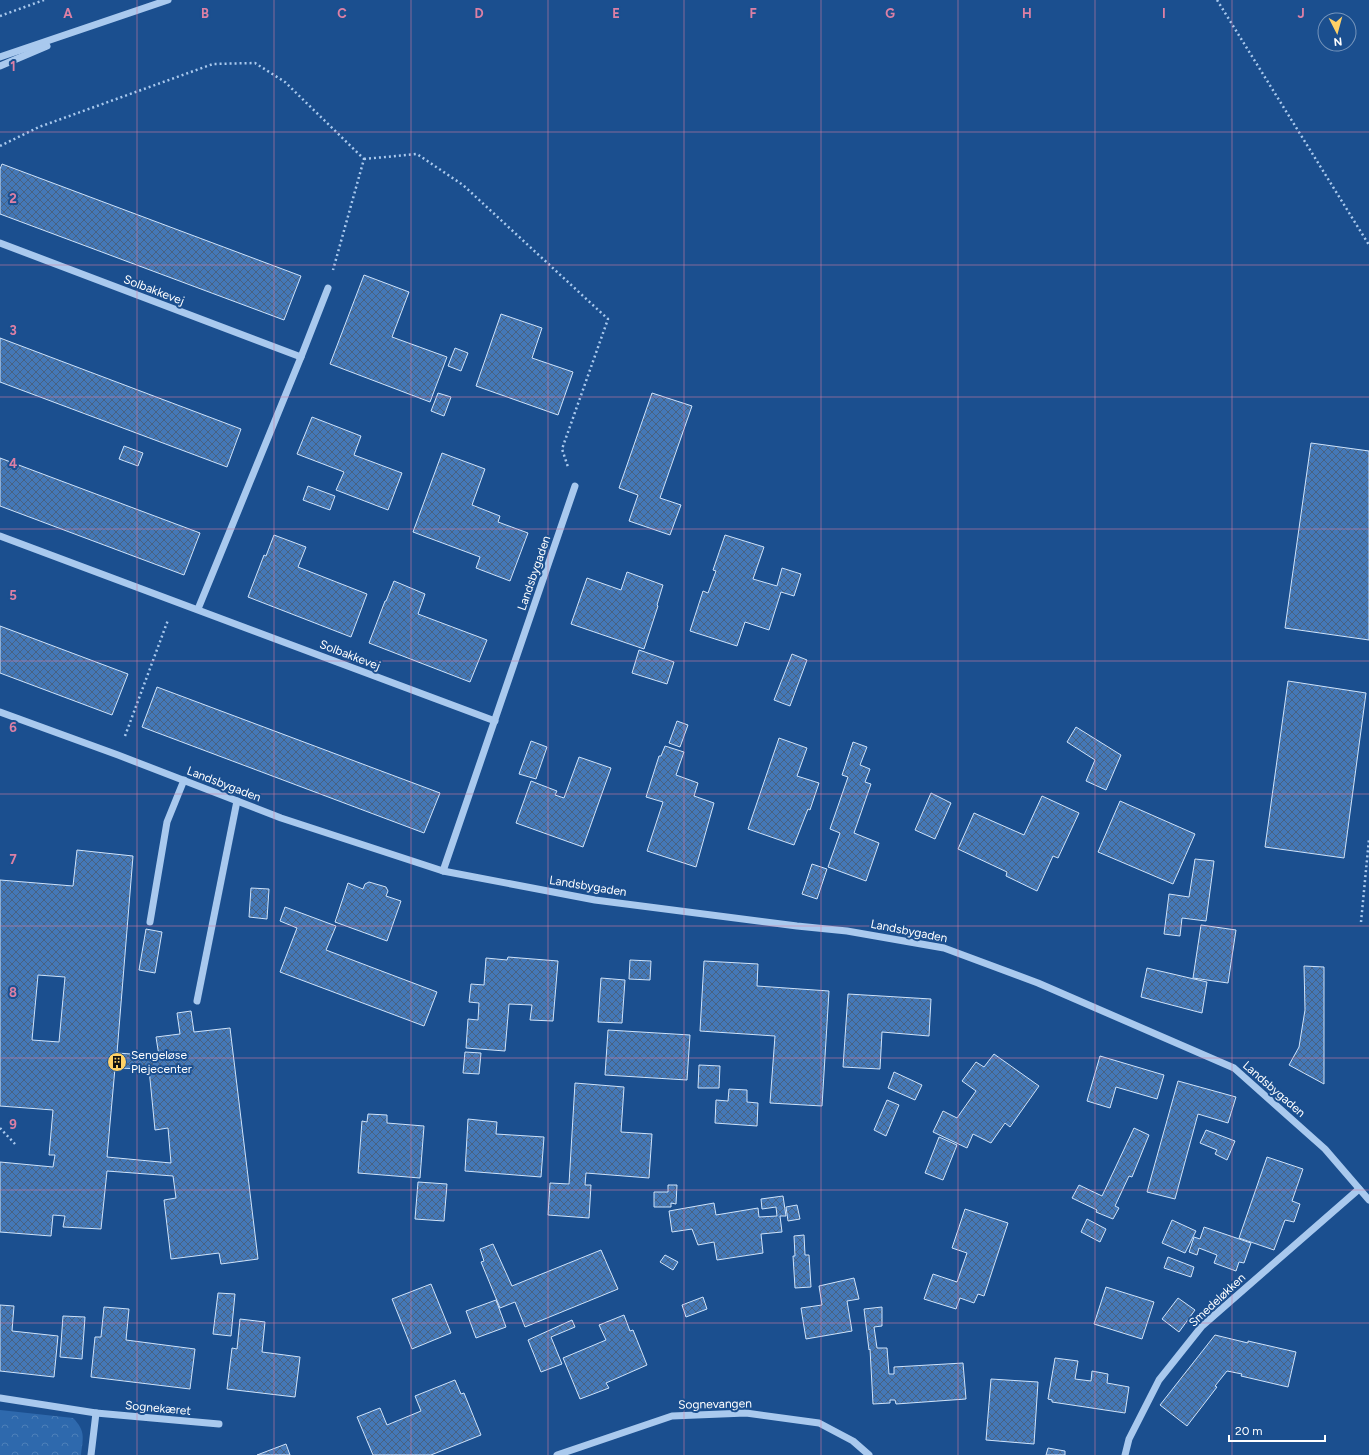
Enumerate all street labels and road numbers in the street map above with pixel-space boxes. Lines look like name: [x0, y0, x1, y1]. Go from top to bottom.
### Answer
street label: Solbakkevej: [122, 272, 186, 308]
street label: Landsbygaden: [515, 533, 553, 612]
street label: Solbakkevej: [318, 637, 382, 673]
street label: Landsbygaden: [185, 763, 263, 805]
street label: Landsbygaden: [548, 873, 628, 899]
street label: Landsbygaden: [869, 917, 949, 945]
street label: Landsbygaden: [1240, 1058, 1308, 1120]
street label: Smedeløkken: [1186, 1270, 1248, 1330]
street label: Sognevangen: [678, 1396, 752, 1412]
street label: Sognekæret: [125, 1398, 192, 1418]

